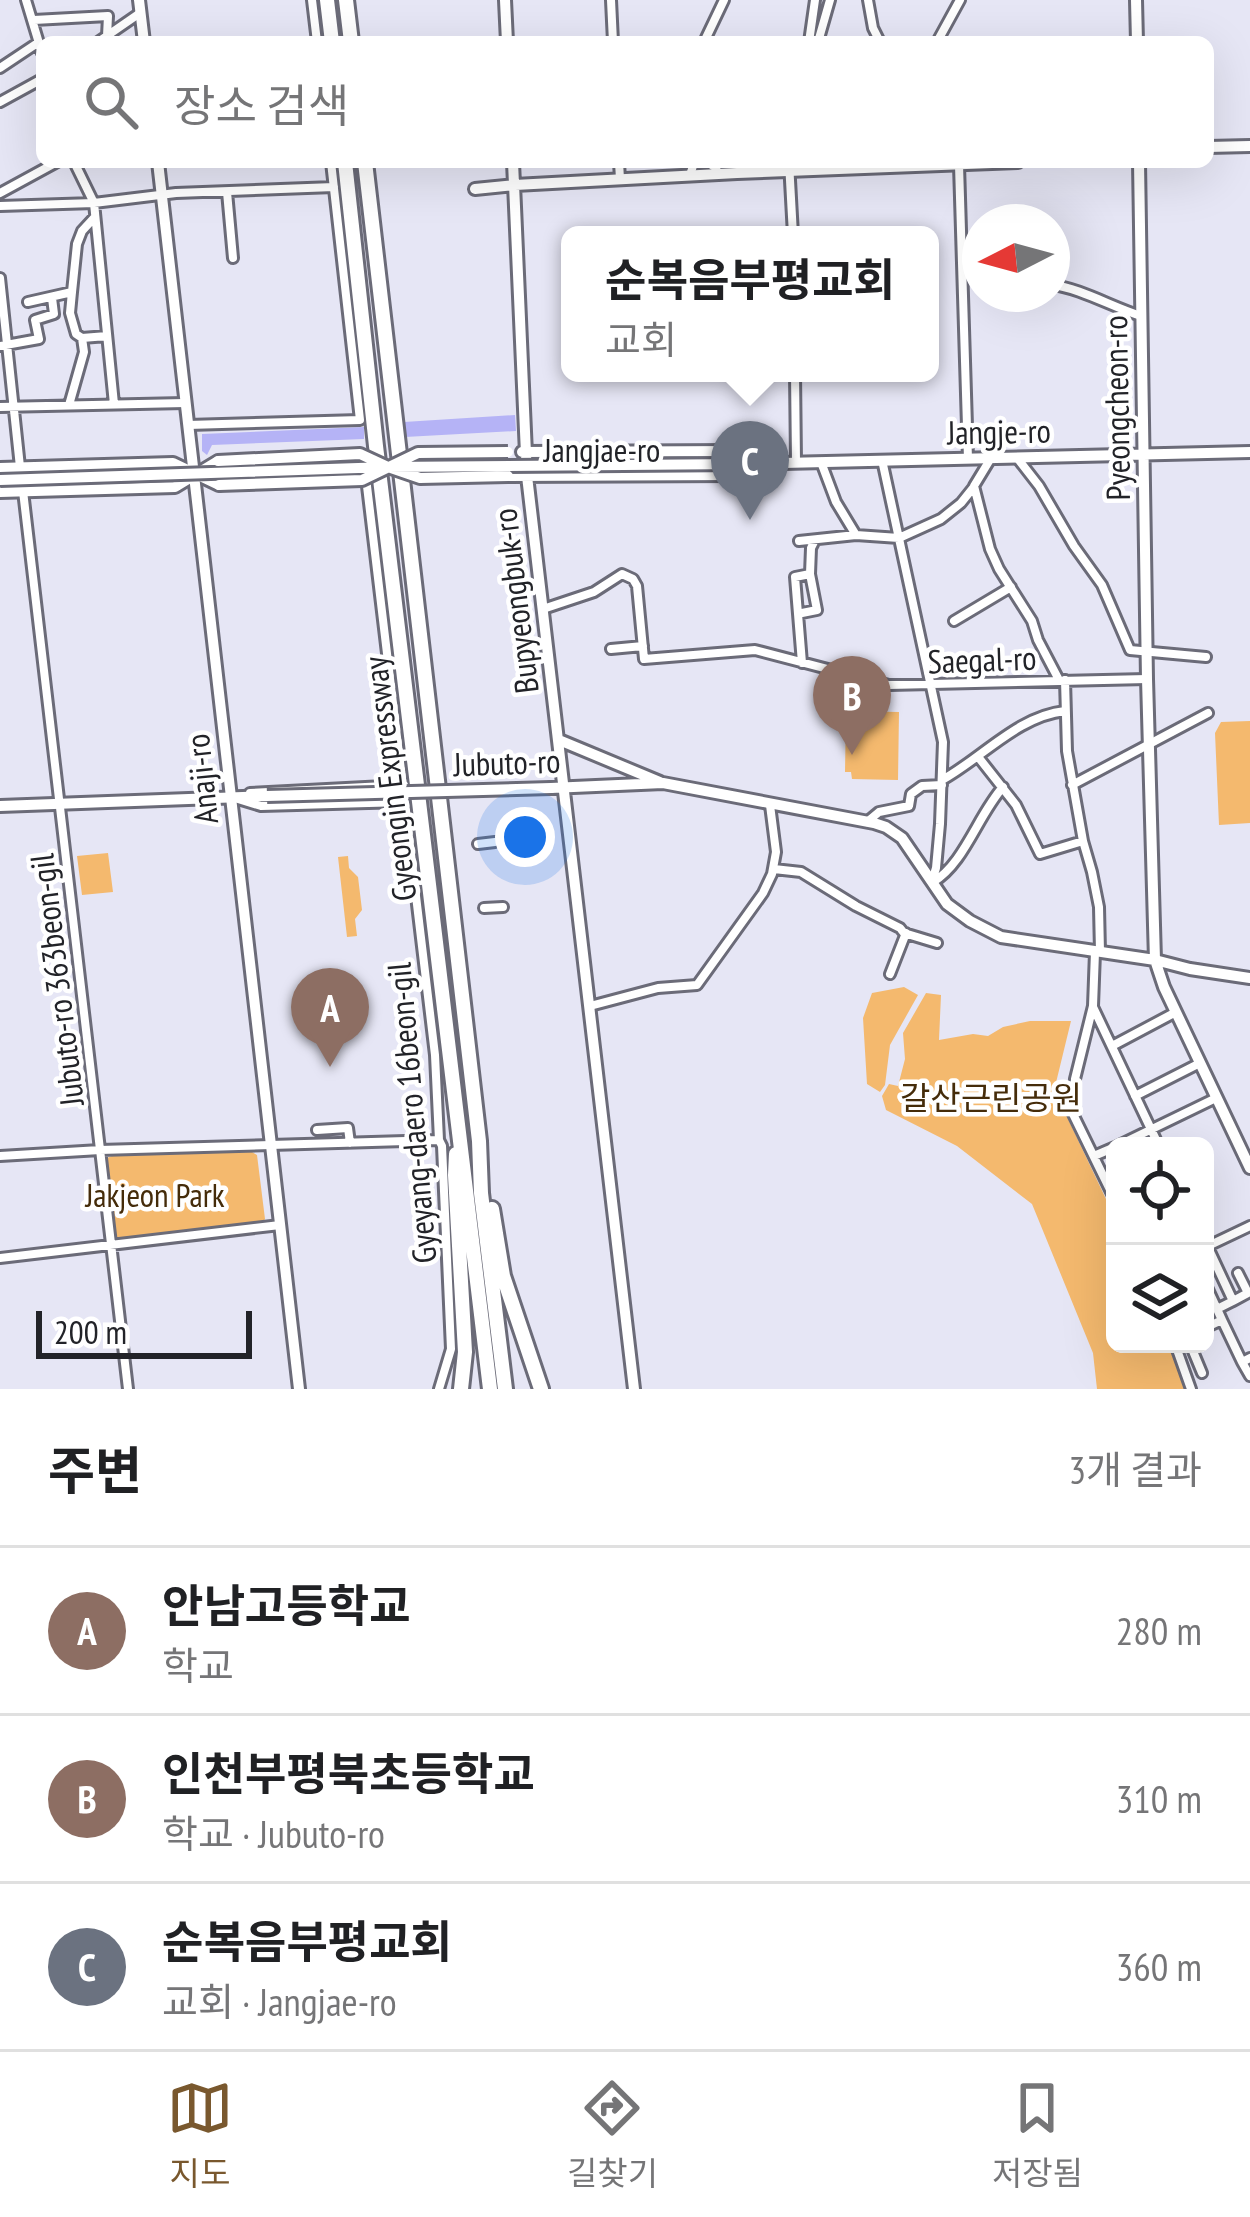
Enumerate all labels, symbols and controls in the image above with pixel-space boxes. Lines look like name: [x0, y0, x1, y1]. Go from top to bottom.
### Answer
search box: [36, 36, 1214, 168]
icon: search: [78, 69, 144, 135]
text: 장소 검색: [174, 76, 349, 134]
north arrow: [962, 204, 1070, 312]
popup: [561, 226, 939, 382]
text: 순복음부평교회: [605, 250, 895, 308]
text: 교회: [605, 314, 677, 365]
street label: Pyeongcheon-ro: [1093, 315, 1139, 501]
street label: Jangje-ro: [946, 409, 1051, 453]
pin: C: [711, 421, 789, 520]
street label: Jangjae-ro: [543, 428, 660, 471]
street label: Bupyeongbuk-ro: [482, 506, 548, 696]
street label: Saegal-ro: [927, 636, 1037, 682]
street label: Gyeongin Expressway: [353, 654, 425, 904]
pin: B: [813, 656, 891, 755]
street label: Anaji-ro: [175, 732, 227, 826]
street label: Jubuto-ro: [452, 739, 561, 785]
your location: [495, 807, 555, 867]
street label: Jubuto-ro 363beon-gil: [19, 851, 93, 1109]
street label: Gyeyang-daero 16beon-gil: [376, 960, 446, 1265]
pin: A: [291, 968, 369, 1067]
park label: 갈산근린공원: [900, 1076, 1082, 1119]
map controls: [1106, 1137, 1214, 1353]
button: locate: [1106, 1137, 1214, 1245]
park label: Jakjeon Park: [84, 1173, 225, 1216]
button: layers: [1106, 1245, 1214, 1353]
scale bar: [36, 1305, 252, 1358]
text: 200 m: [54, 1310, 127, 1353]
text: 주변: [48, 1437, 142, 1503]
text: 3개 결과: [1069, 1444, 1202, 1495]
text: 안남고등학교: [162, 1576, 410, 1634]
text: A: [77, 1605, 97, 1656]
text: 280 m: [1116, 1605, 1202, 1656]
text: 학교: [162, 1640, 234, 1691]
text: 인천부평북초등학교: [162, 1744, 535, 1802]
text: B: [77, 1773, 97, 1824]
text: 310 m: [1116, 1773, 1202, 1824]
text: 학교 · Jubuto-ro: [162, 1808, 385, 1859]
text: 순복음부평교회: [162, 1912, 452, 1970]
text: C: [78, 1941, 96, 1992]
text: 360 m: [1116, 1941, 1202, 1992]
text: 교회 · Jangjae-ro: [162, 1976, 397, 2027]
tab: 지도: [167, 2075, 233, 2195]
tab: 길찾기: [567, 2075, 658, 2195]
tab: 저장됨: [992, 2075, 1083, 2195]

